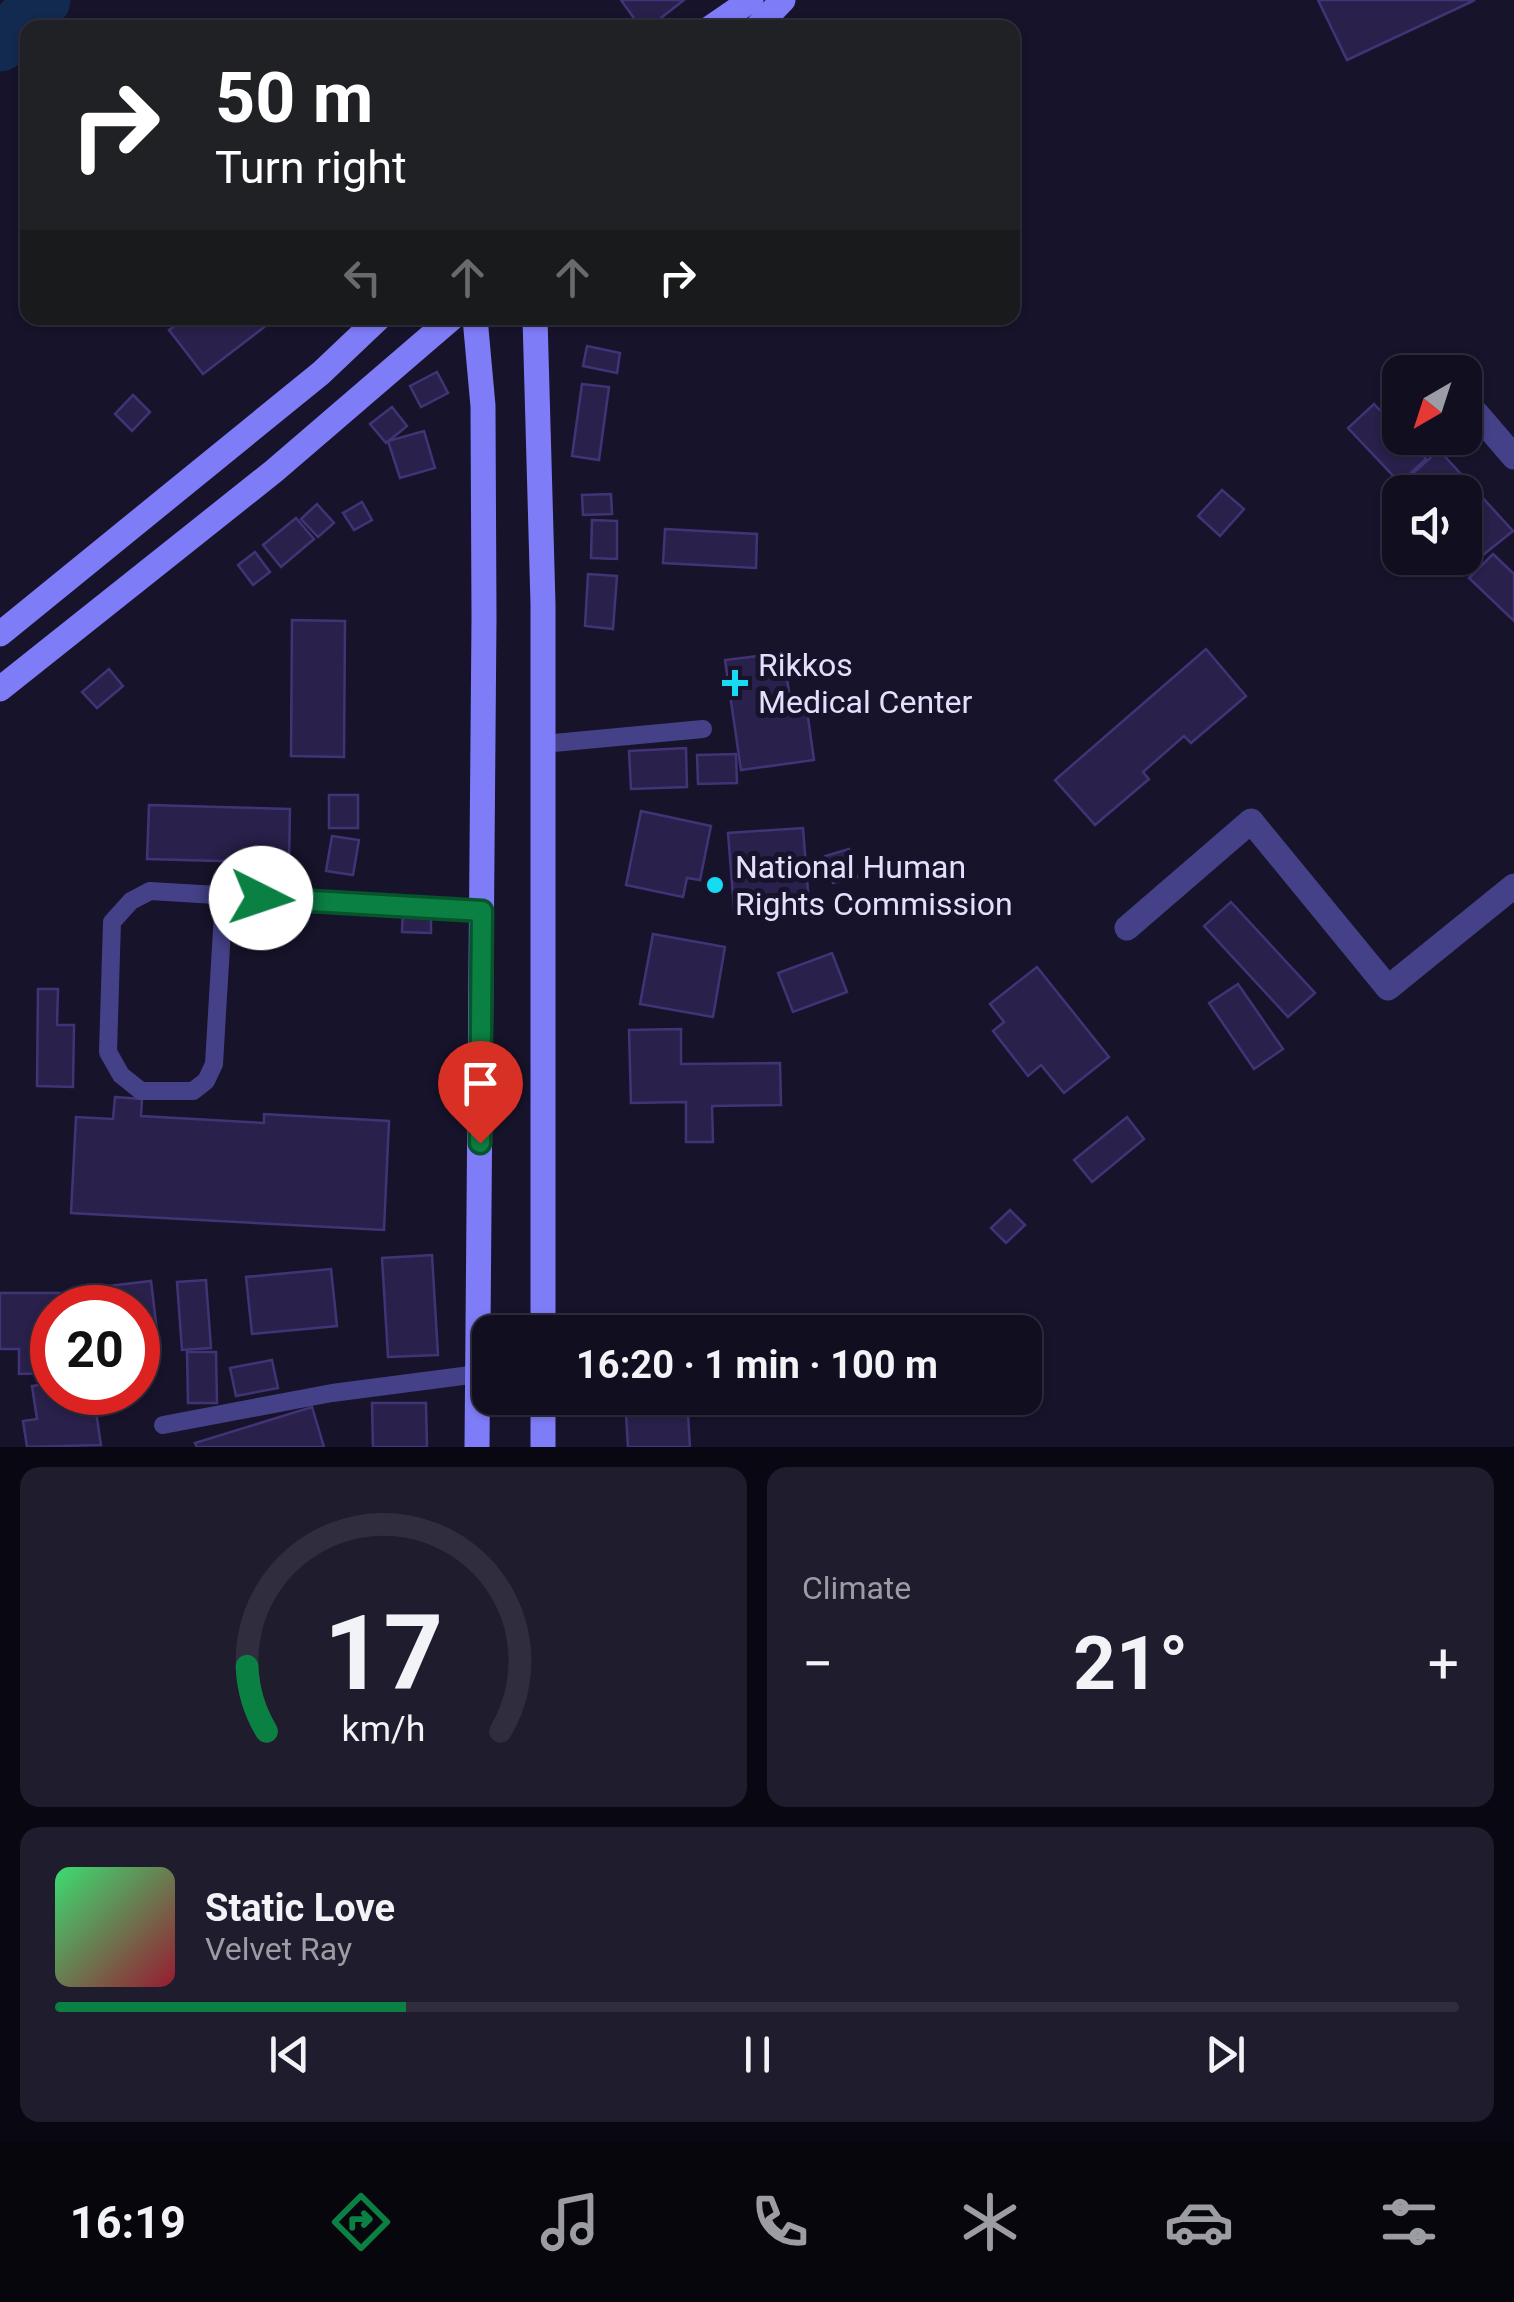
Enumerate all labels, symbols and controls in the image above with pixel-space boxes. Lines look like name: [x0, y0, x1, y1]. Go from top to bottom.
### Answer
text: 50 m: [215, 57, 373, 139]
icon: right: [50, 60, 180, 190]
text: Turn right: [215, 141, 407, 194]
icon: left: [335, 250, 390, 305]
icon: ahead: [440, 250, 495, 305]
icon: ahead: [545, 250, 600, 305]
icon: right: [650, 250, 705, 305]
north arrow: [1382, 355, 1482, 455]
map controls: [1382, 355, 1482, 575]
button: sound: [1382, 475, 1482, 575]
place label: Rikkos Medical Center: [758, 646, 973, 721]
marker: Rikkos Medical Center: [722, 670, 748, 696]
position arrow: [209, 846, 313, 950]
place label: National Human Rights Commission: [735, 848, 1013, 923]
marker: National Human Rights Commission: [704, 874, 726, 896]
pin: [438, 1041, 523, 1144]
icon: arrive: [453, 1056, 508, 1111]
speed limit sign: 20: [30, 1285, 160, 1415]
text: 16:20 · 1 min · 100 m: [576, 1343, 938, 1387]
text: Climate: [802, 1569, 911, 1607]
text: 17: [324, 1593, 443, 1714]
text: 21°: [1073, 1619, 1188, 1707]
text: −: [802, 1632, 833, 1696]
text: +: [1428, 1632, 1459, 1696]
text: km/h: [342, 1708, 425, 1750]
text: Static Love: [205, 1886, 395, 1930]
text: Velvet Ray: [205, 1930, 352, 1968]
icon: previous: [262, 2027, 317, 2082]
icon: pause: [730, 2027, 785, 2082]
icon: next: [1198, 2027, 1253, 2082]
icon: directions: [326, 2187, 396, 2257]
icon: music: [535, 2187, 605, 2257]
icon: phone: [745, 2187, 815, 2257]
icon: climate: [955, 2187, 1025, 2257]
icon: car: [1164, 2187, 1234, 2257]
icon: filters: [1374, 2187, 1444, 2257]
text: 16:19: [70, 2196, 186, 2249]

